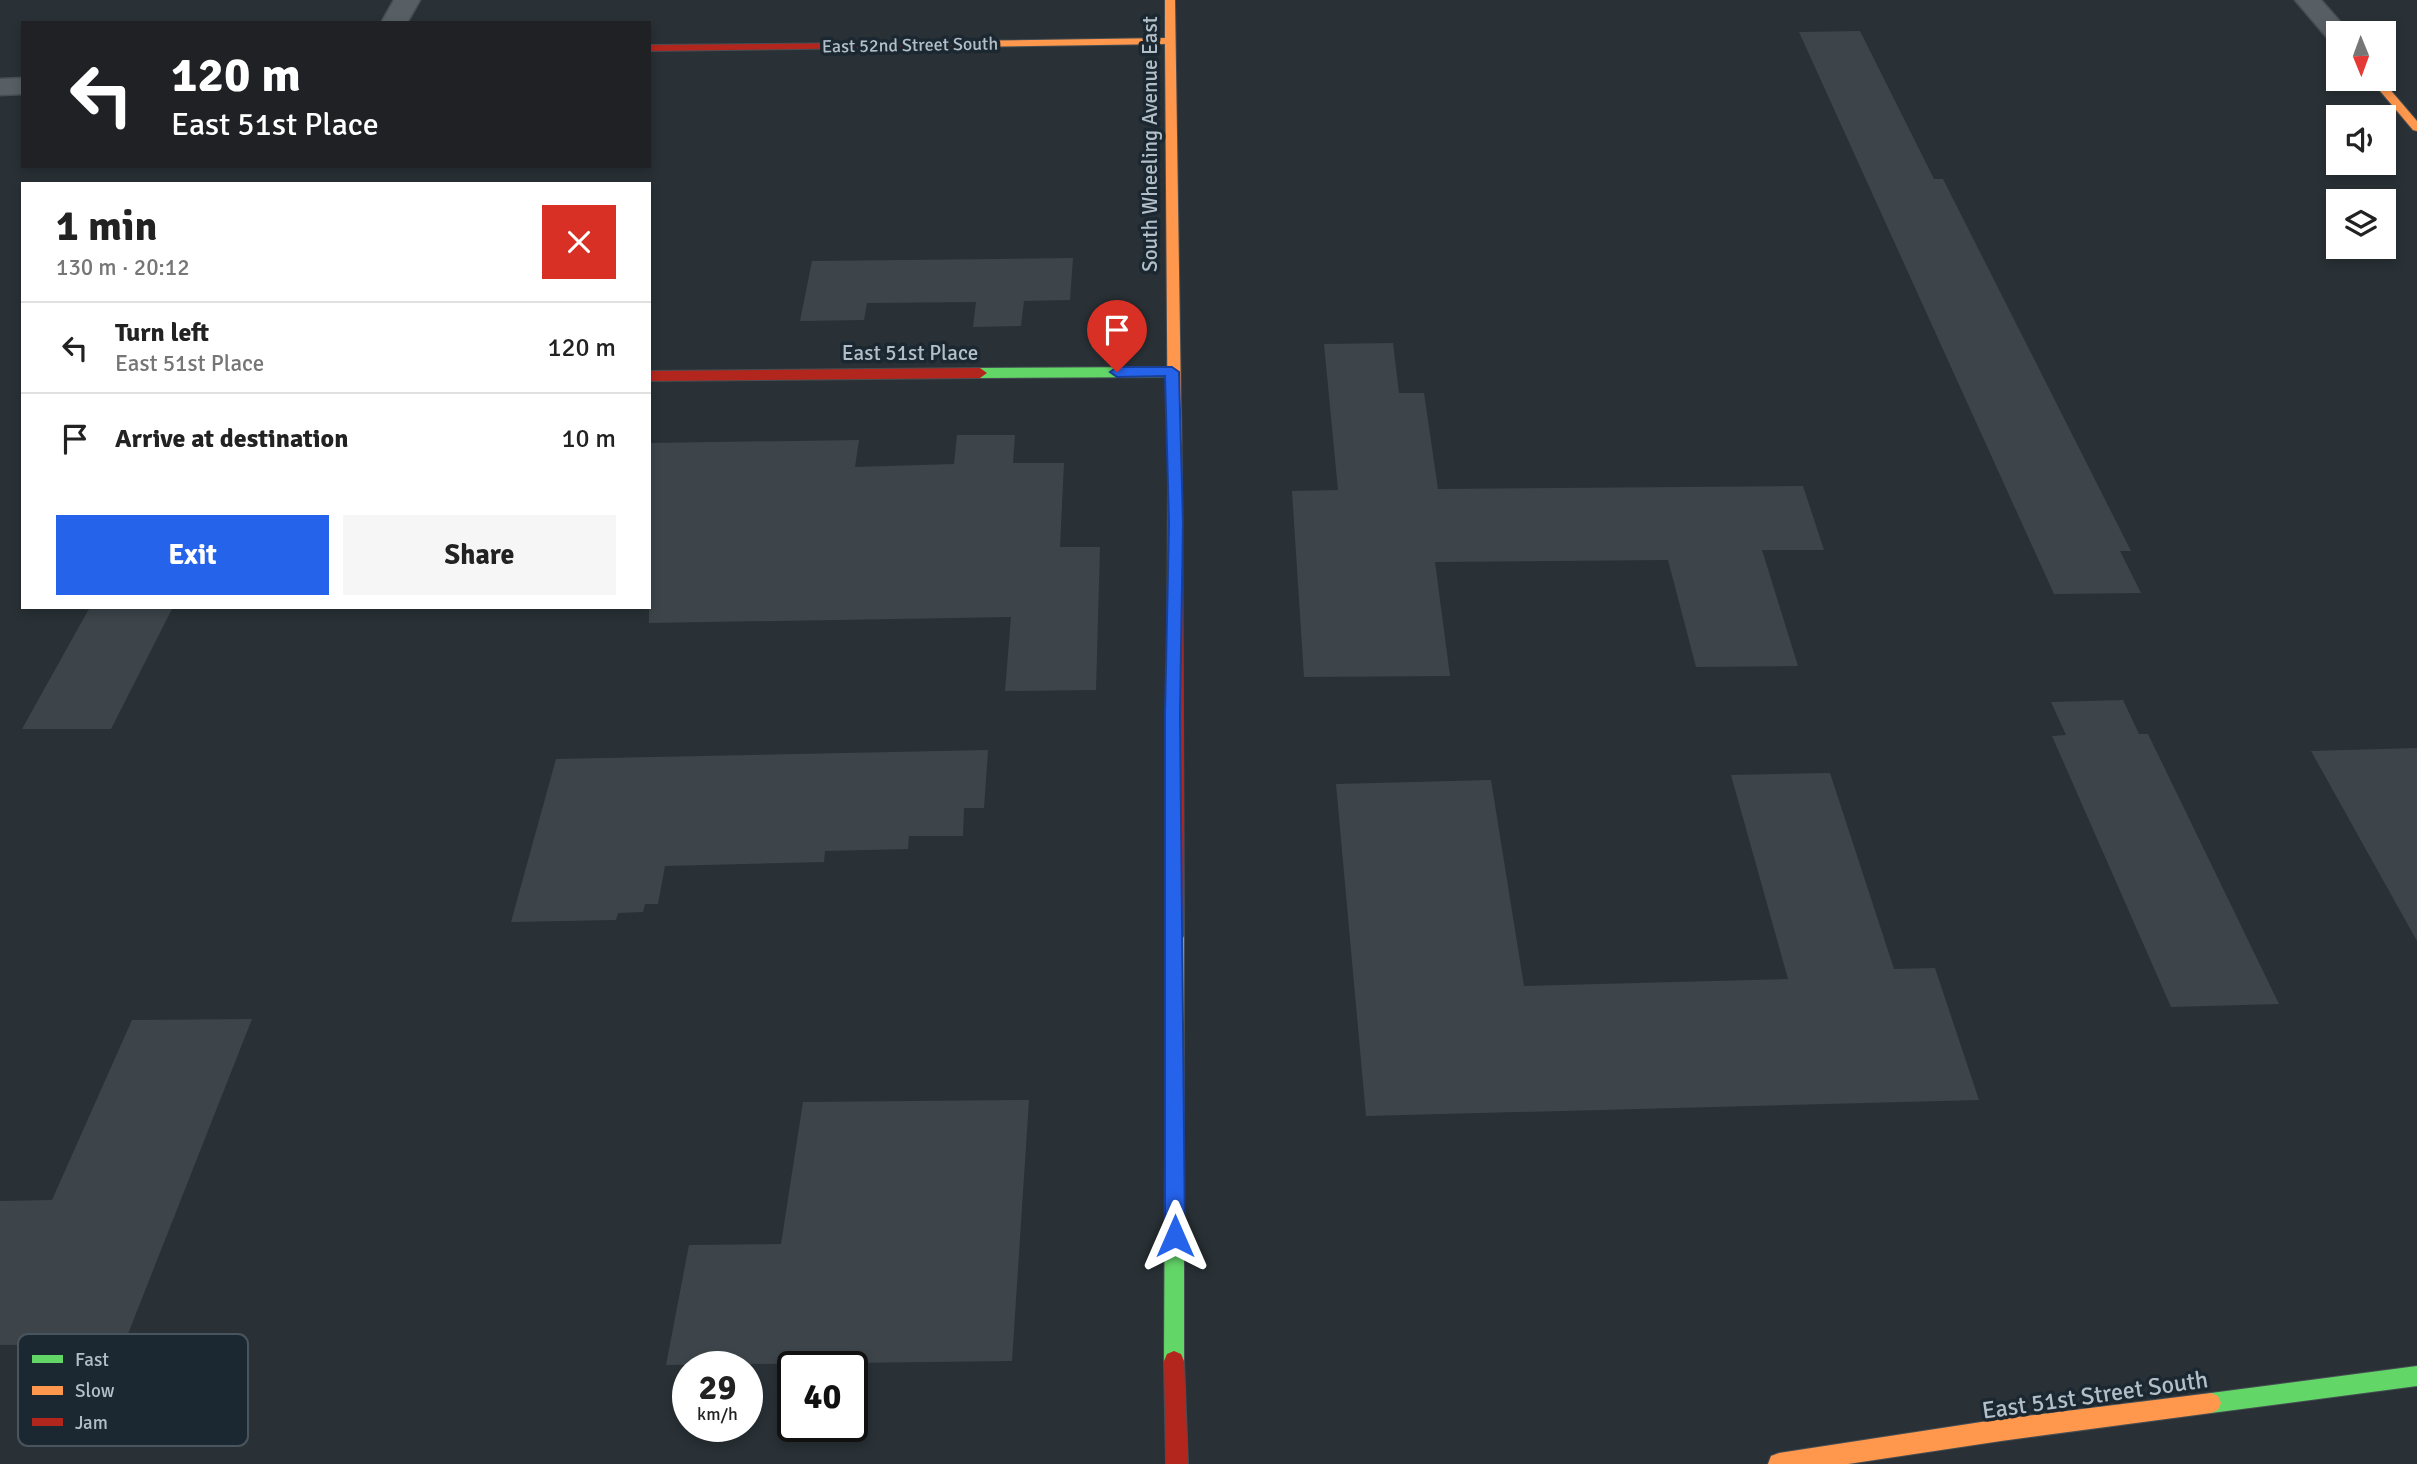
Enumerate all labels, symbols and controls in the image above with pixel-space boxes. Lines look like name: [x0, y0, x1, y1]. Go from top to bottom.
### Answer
street label: South Wheeling Avenue East: [1137, 16, 1163, 272]
north arrow: [2326, 21, 2396, 91]
map controls: [2326, 21, 2396, 259]
street label: East 52nd Street South: [822, 32, 998, 58]
text: 120 m: [171, 45, 301, 105]
icon: left: [56, 49, 147, 140]
text: East 51st Place: [171, 105, 379, 144]
button: sound: [2326, 105, 2396, 175]
button: layers: [2326, 189, 2396, 259]
text: 1 min: [56, 201, 157, 252]
button: close: [542, 205, 616, 279]
text: 130 m · 20:12: [56, 253, 190, 282]
pin: [1087, 300, 1147, 372]
icon: arrive: [1098, 311, 1136, 349]
text: Turn left: [115, 317, 209, 349]
icon: left: [56, 329, 94, 367]
text: 120 m: [547, 332, 616, 364]
street label: East 51st Place: [842, 340, 978, 366]
text: East 51st Place: [115, 349, 264, 378]
icon: arrive: [56, 420, 94, 458]
text: Arrive at destination: [115, 423, 348, 455]
text: 10 m: [561, 423, 616, 455]
button: Exit: [56, 515, 329, 595]
button: Share: [343, 515, 616, 595]
position arrow: [1138, 1199, 1212, 1273]
legend: [18, 1334, 248, 1446]
text: Fast: [75, 1348, 109, 1372]
speed limit sign: 40: [777, 1351, 868, 1442]
street label: East 51st Street South: [1980, 1364, 2210, 1426]
text: 29: [699, 1366, 736, 1409]
text: Slow: [75, 1379, 115, 1403]
text: km/h: [697, 1403, 738, 1425]
text: Jam: [75, 1411, 108, 1435]

